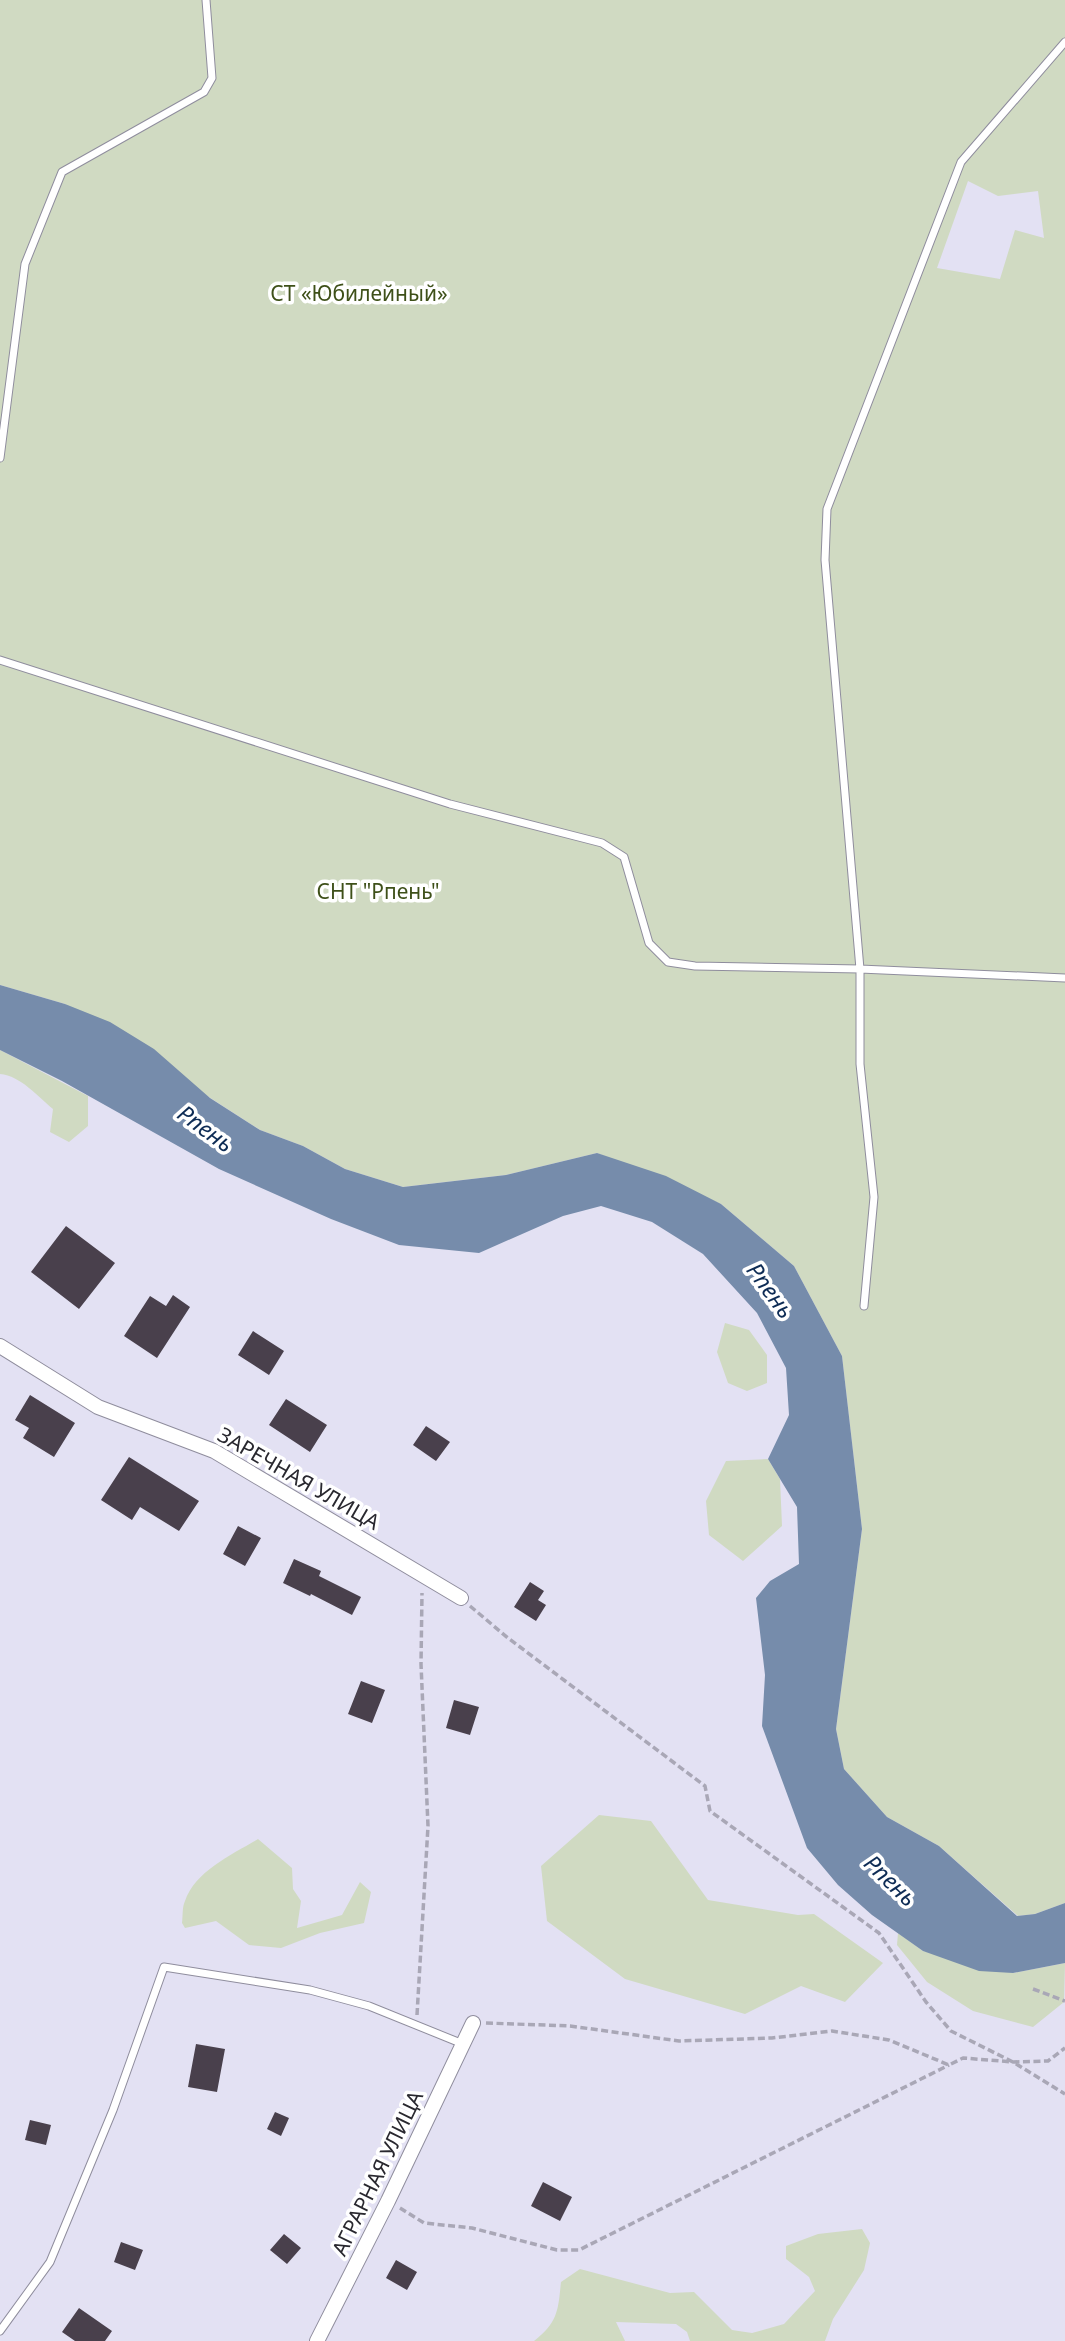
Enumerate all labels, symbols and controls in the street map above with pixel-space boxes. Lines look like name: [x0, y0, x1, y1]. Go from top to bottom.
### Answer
park label: СТ «Юбилейный»: [270, 279, 448, 307]
park label: СНТ "Рпень": [317, 877, 439, 905]
water label: Рпень: [172, 1097, 240, 1159]
water label: Рпень: [740, 1256, 802, 1324]
street label: ЗАРЕЧНАЯ УЛИЦА: [213, 1420, 386, 1536]
water label: Рпень: [858, 1847, 924, 1913]
street label: АГРАРНАЯ УЛИЦА: [325, 2085, 429, 2260]

